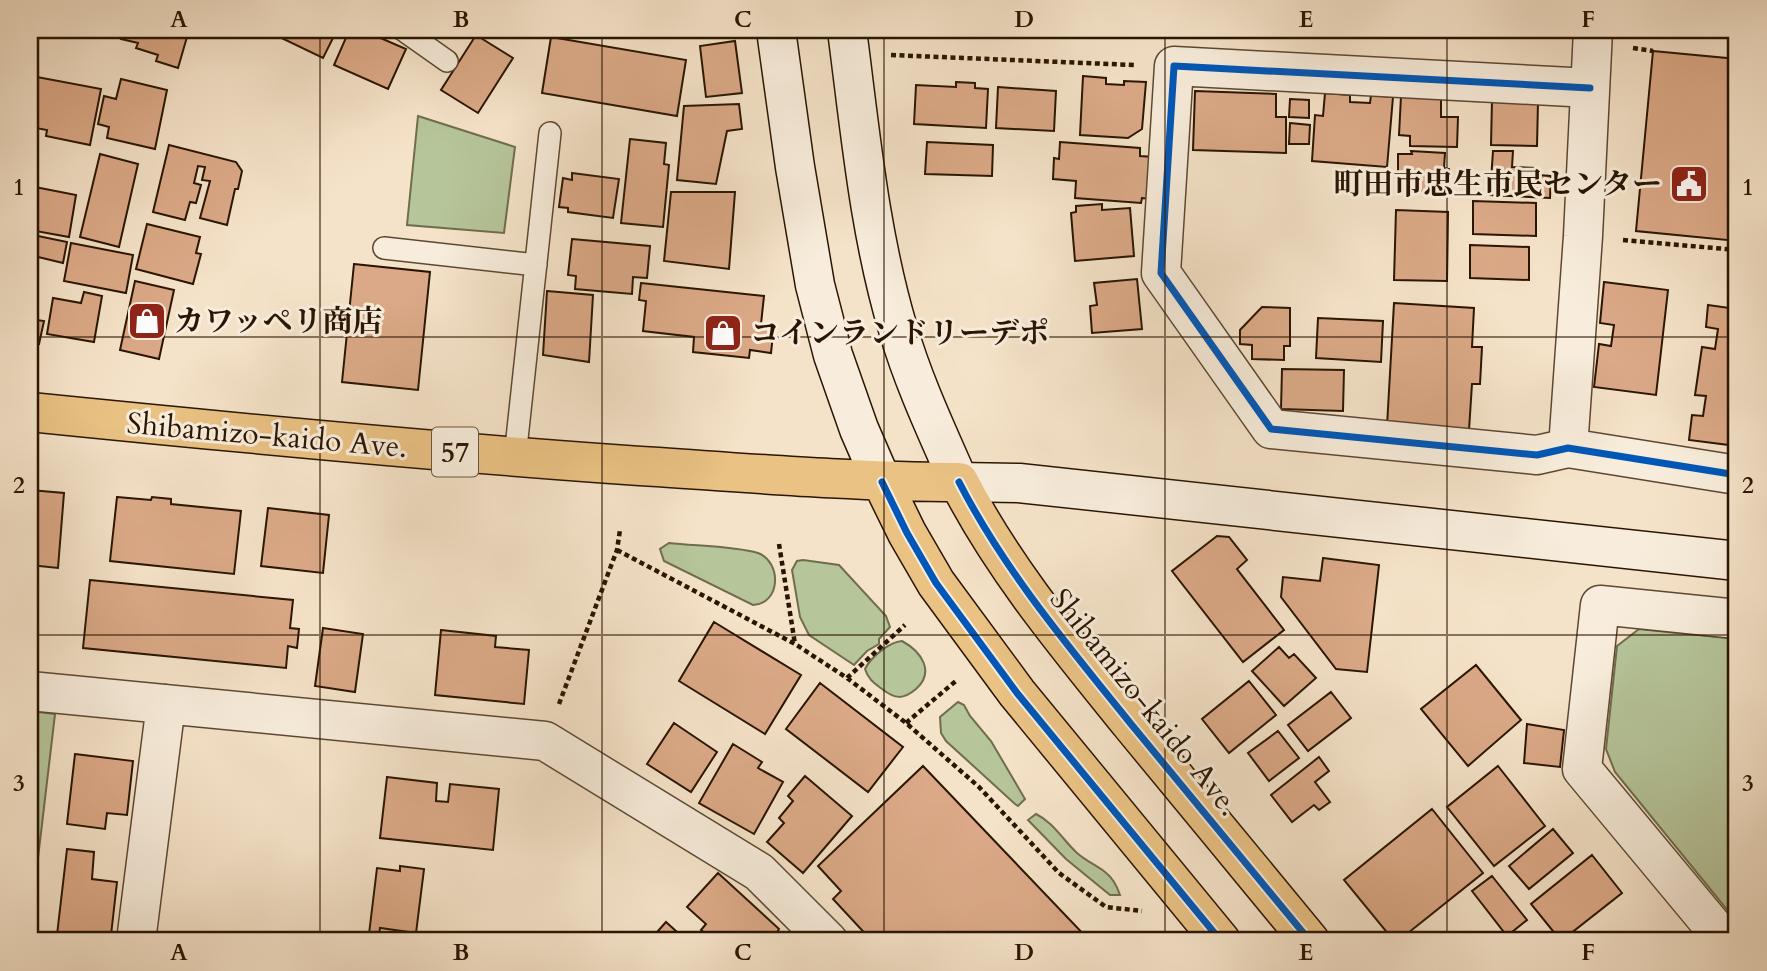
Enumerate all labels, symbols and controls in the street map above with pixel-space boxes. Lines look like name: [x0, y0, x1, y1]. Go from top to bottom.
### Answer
text: A: [170, 4, 188, 35]
text: B: [453, 4, 469, 35]
text: C: [734, 4, 752, 35]
text: D: [1014, 4, 1034, 35]
text: E: [1299, 4, 1313, 35]
text: F: [1581, 4, 1595, 35]
public building icon: 町田市忠生市民センター: [1668, 163, 1710, 205]
place label: 町田市忠生市民センター: [1333, 164, 1662, 205]
text: 1: [13, 172, 25, 203]
text: 1: [1742, 172, 1754, 203]
shop icon: カワッペリ商店: [126, 300, 168, 342]
place label: カワッペリ商店: [174, 301, 383, 342]
shop icon: コインランドリーデポ: [702, 312, 744, 354]
place label: コインランドリーデポ: [750, 313, 1049, 354]
street label: Shibamizo-kaido Ave.: [125, 403, 409, 468]
road number: 57: [432, 428, 478, 476]
text: 2: [13, 470, 25, 501]
text: 2: [1742, 470, 1754, 501]
street label: Shibamizo-kaido Ave.: [1040, 580, 1249, 825]
text: 3: [13, 768, 25, 799]
text: 3: [1742, 768, 1754, 799]
text: A: [170, 937, 188, 968]
text: B: [453, 937, 469, 968]
text: C: [734, 937, 752, 968]
text: D: [1014, 937, 1034, 968]
text: E: [1299, 937, 1313, 968]
text: F: [1581, 937, 1595, 968]

